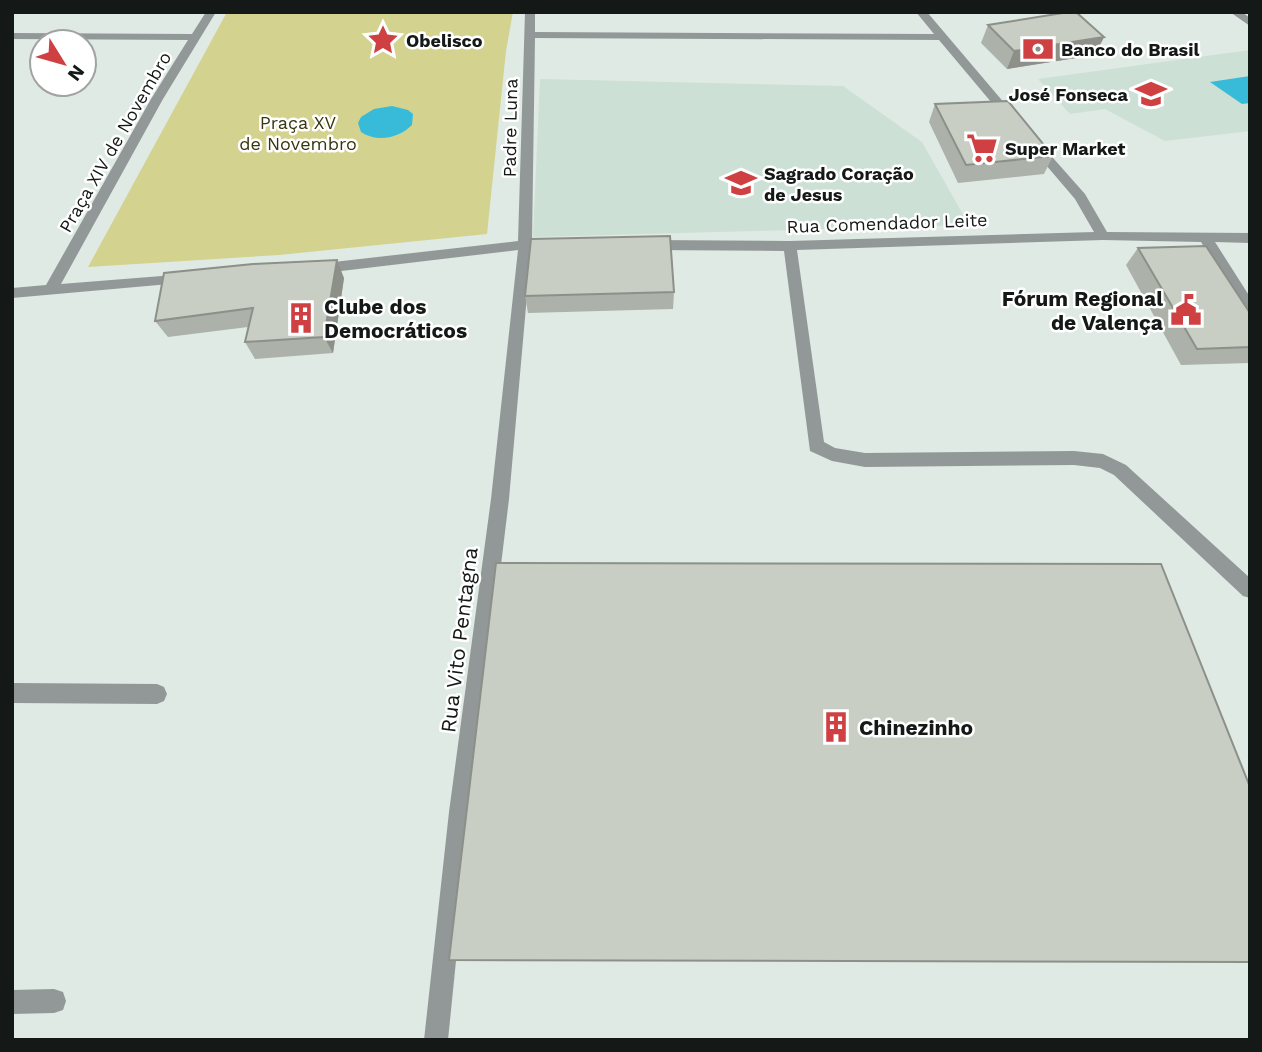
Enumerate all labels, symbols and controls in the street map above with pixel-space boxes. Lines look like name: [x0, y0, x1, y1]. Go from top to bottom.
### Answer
place icon: Obelisco: [366, 23, 400, 57]
north arrow: [28, 28, 98, 98]
place label: Obelisco: [406, 30, 483, 51]
bank icon: Banco do Brasil: [1021, 32, 1055, 66]
place label: Banco do Brasil: [1061, 39, 1199, 60]
street label: Praça XIV de Novembro: [54, 47, 176, 237]
school or university icon: José Fonseca: [1134, 77, 1168, 111]
street label: Padre Luna: [499, 78, 521, 178]
place label: José Fonseca: [1008, 84, 1129, 105]
park label: Praça XV de Novembro: [239, 112, 357, 154]
supermarket icon: Super Market: [965, 131, 999, 165]
place label: Super Market: [1005, 138, 1126, 159]
place label: Sagrado Coração de Jesus: [764, 163, 914, 205]
school or university icon: Sagrado Coração de Jesus: [724, 166, 758, 200]
street label: Rua Comendador Leite: [786, 209, 988, 237]
place label: Fórum Regional de Valença: [1002, 286, 1164, 335]
public building icon: Fórum Regional de Valença: [1169, 293, 1203, 327]
place label: Clube dos Democráticos: [324, 294, 467, 343]
building icon: Clube dos Democráticos: [284, 301, 318, 335]
street label: Rua Vito Pentagna: [435, 546, 483, 734]
building icon: Chinezinho: [819, 710, 853, 744]
place label: Chinezinho: [859, 715, 973, 740]

